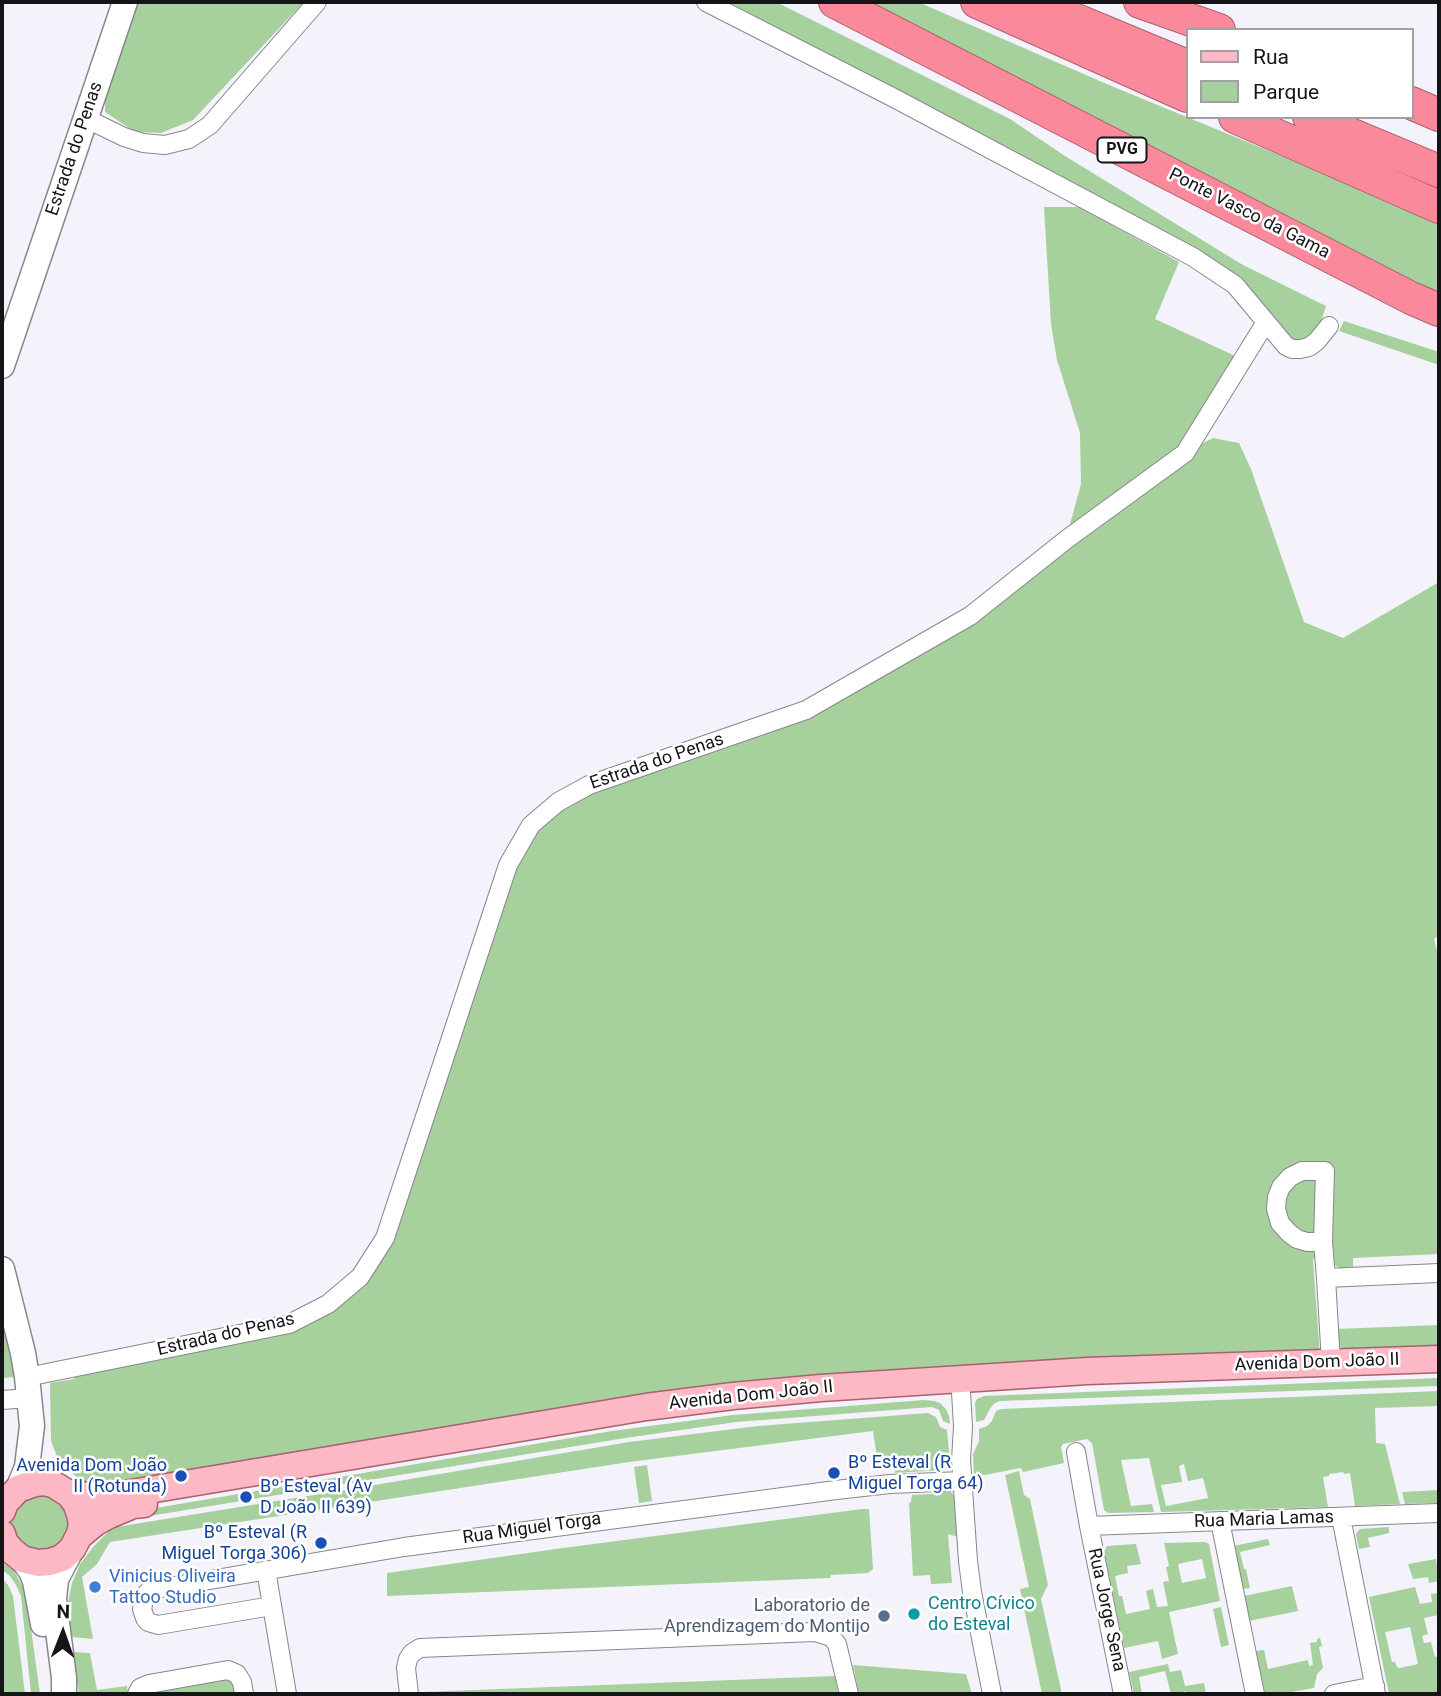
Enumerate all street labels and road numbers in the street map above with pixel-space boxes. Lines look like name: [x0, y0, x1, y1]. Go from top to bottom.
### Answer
street label: Estrada do Penas: [42, 79, 108, 219]
road number: PVG: [1098, 138, 1146, 162]
street label: Ponte Vasco da Gama: [1165, 164, 1333, 264]
street label: Estrada do Penas: [587, 729, 727, 795]
street label: Estrada do Penas: [155, 1309, 297, 1361]
street label: Avenida Dom João II: [1234, 1349, 1400, 1377]
street label: Avenida Dom João II: [668, 1377, 834, 1415]
street label: Rua Maria Lamas: [1194, 1507, 1334, 1533]
street label: Rua Miguel Torga: [461, 1509, 603, 1549]
street label: Rua Jorge Sena: [1082, 1546, 1130, 1674]

